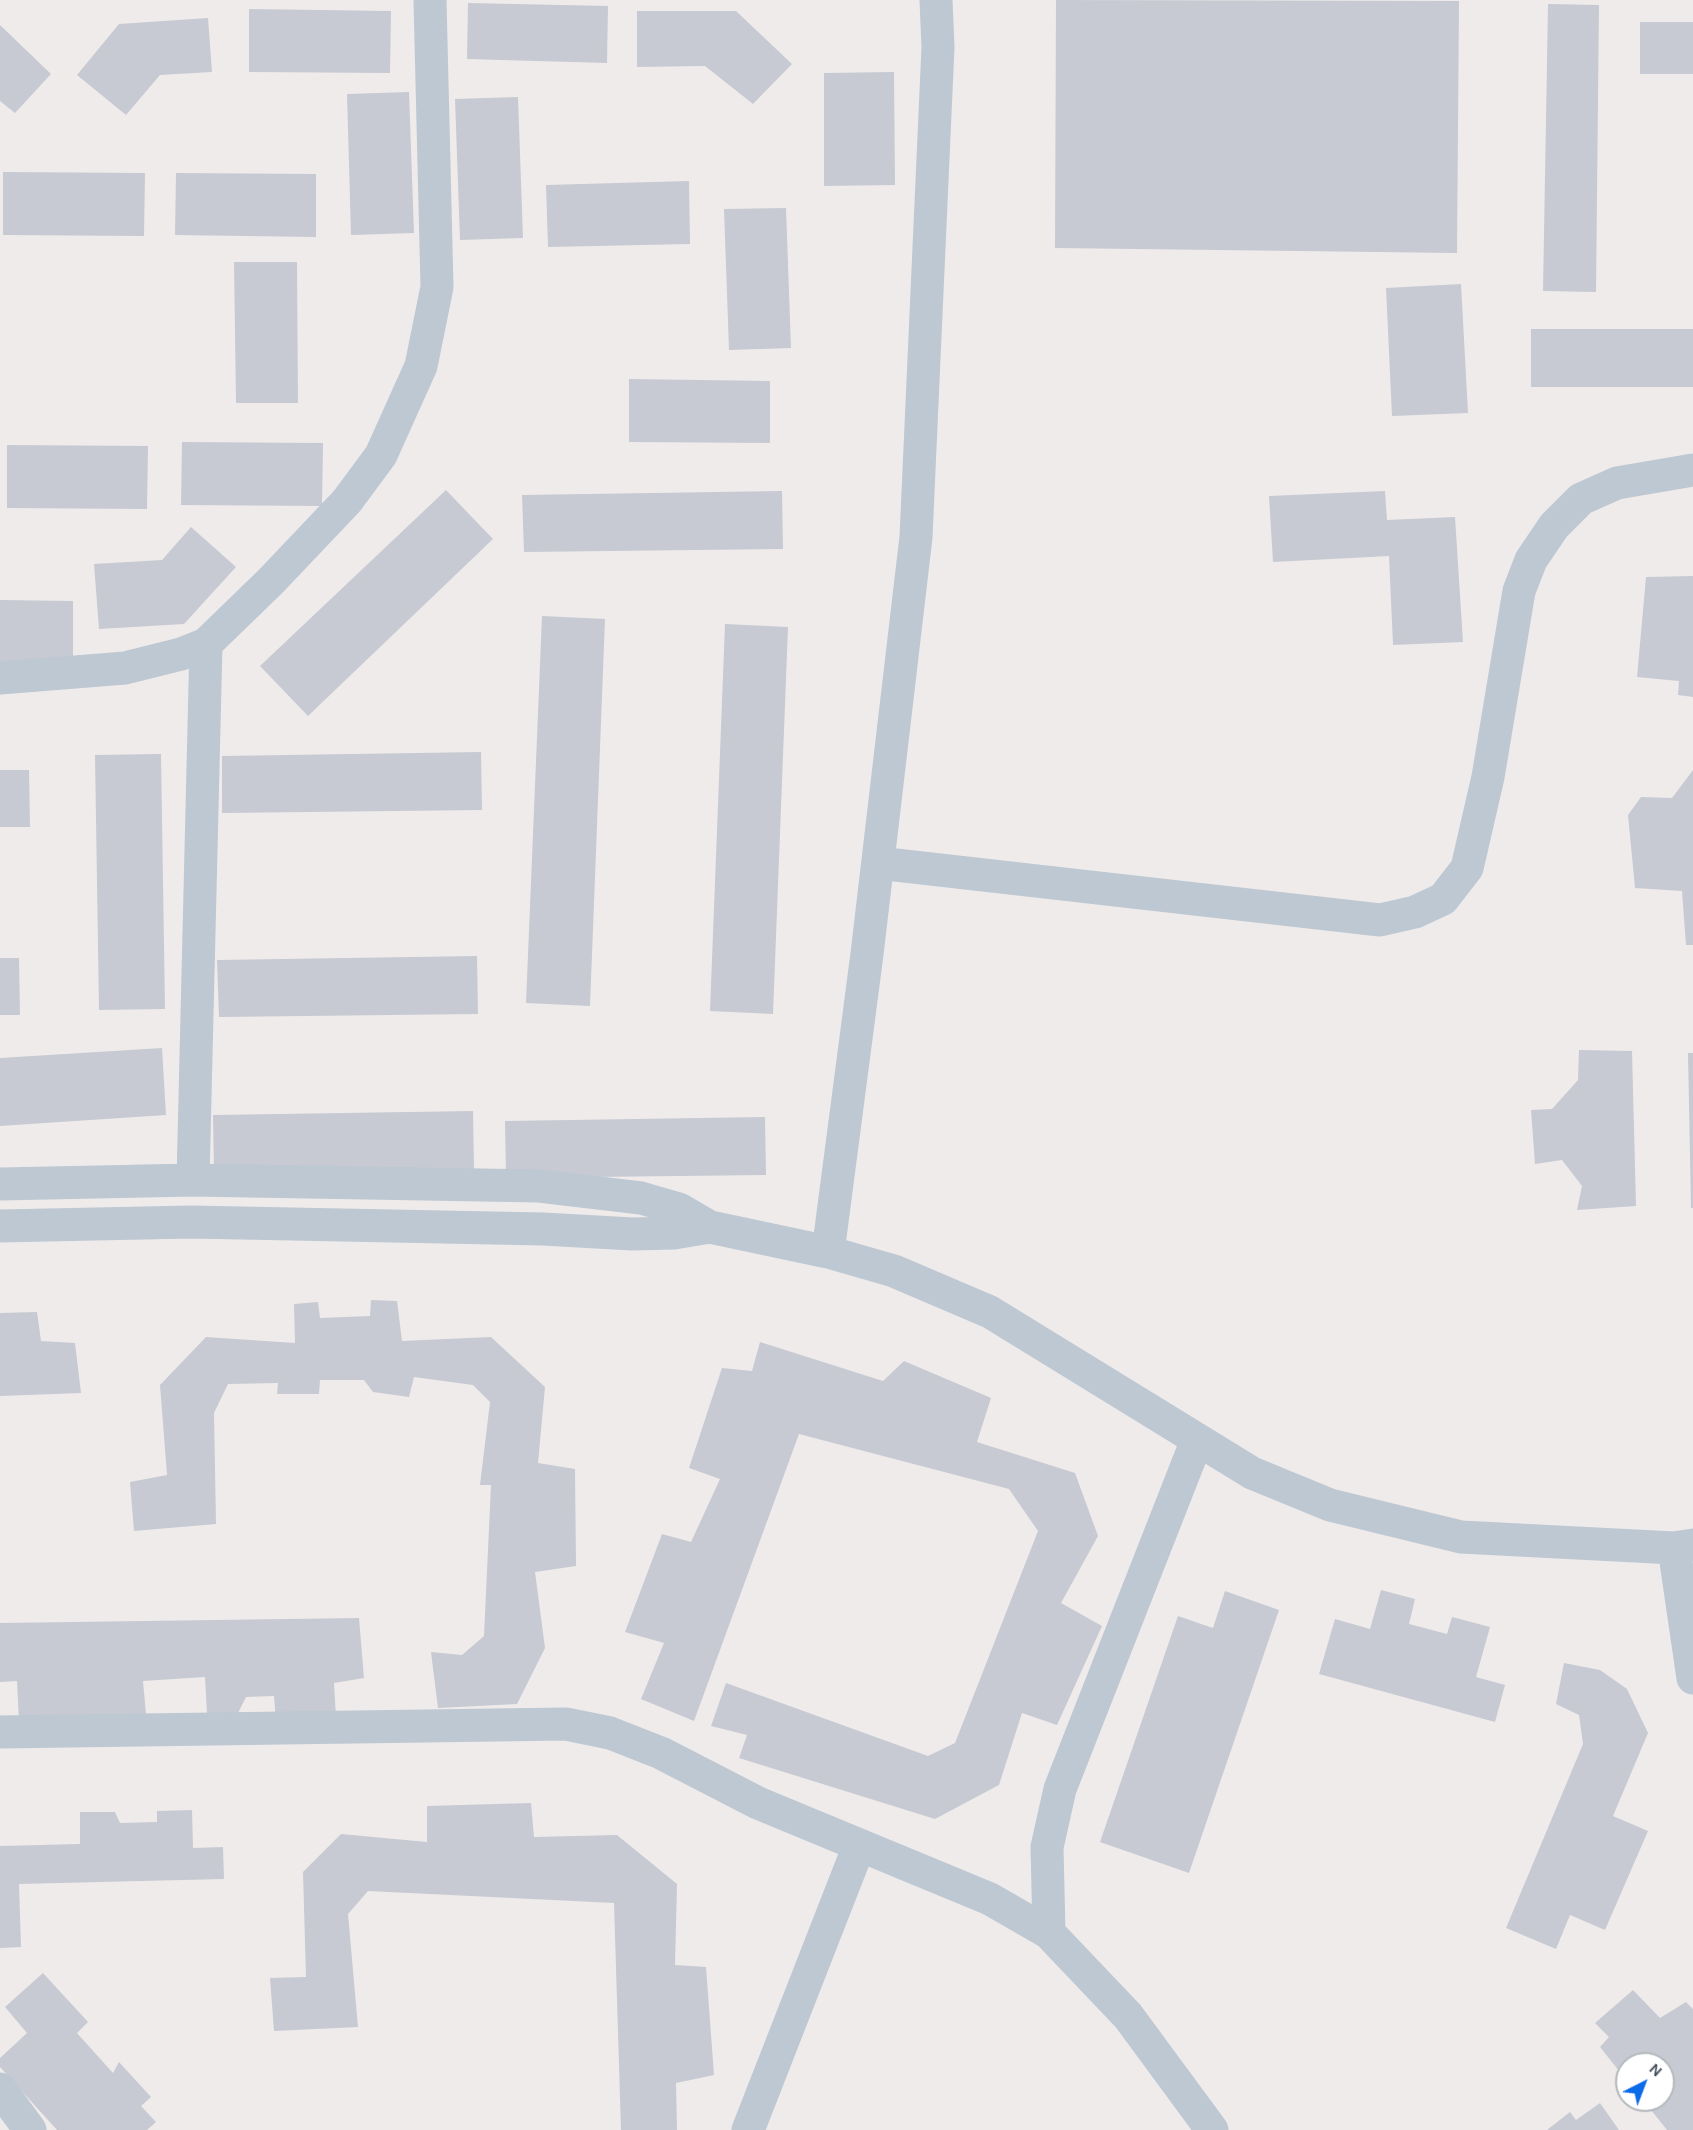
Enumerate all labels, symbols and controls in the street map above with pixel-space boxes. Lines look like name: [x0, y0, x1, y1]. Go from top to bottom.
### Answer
north arrow: [1615, 2052, 1675, 2112]
text: N: [1645, 2059, 1667, 2081]

